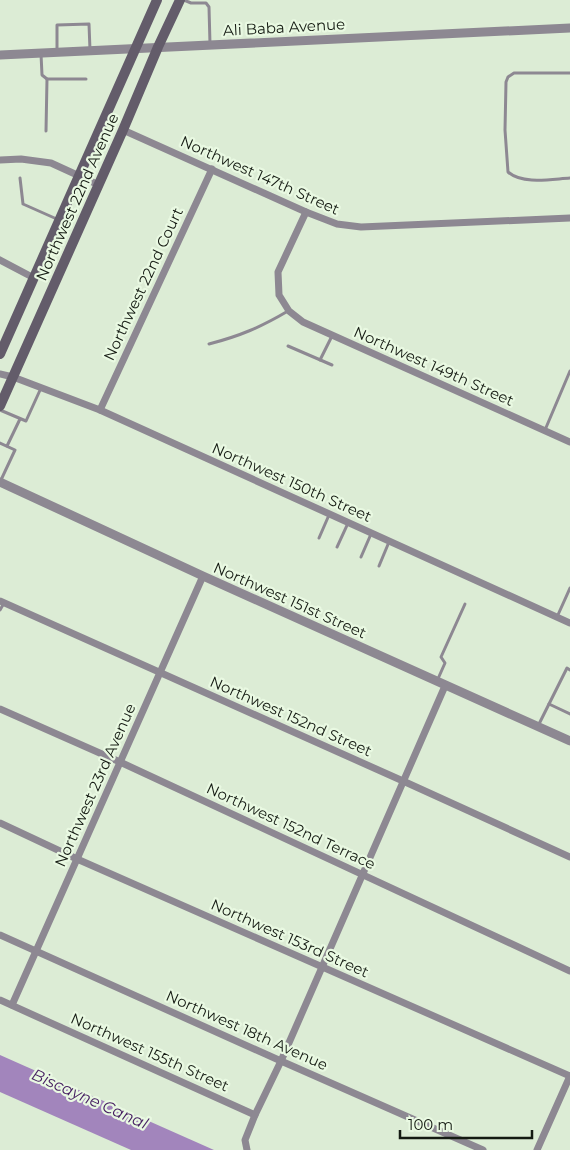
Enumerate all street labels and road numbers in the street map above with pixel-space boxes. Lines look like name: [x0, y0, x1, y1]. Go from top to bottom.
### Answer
street label: Ali Baba Avenue: [222, 14, 346, 40]
street label: Northwest 22nd Avenue: [31, 110, 123, 284]
street label: Northwest 147th Street: [178, 131, 342, 219]
street label: Northwest 22nd Court: [99, 204, 187, 364]
street label: Northwest 149th Street: [351, 322, 517, 410]
street label: Northwest 150th Street: [209, 438, 375, 526]
street label: Northwest 151st Street: [211, 558, 369, 642]
street label: Northwest 152nd Street: [207, 672, 375, 760]
street label: Northwest 23rd Avenue: [50, 700, 140, 870]
street label: Northwest 152nd Terrace: [203, 778, 379, 874]
street label: Northwest 153rd Street: [208, 895, 372, 981]
street label: Northwest 18th Avenue: [163, 986, 331, 1074]
street label: Northwest 155th Street: [68, 1009, 232, 1095]

